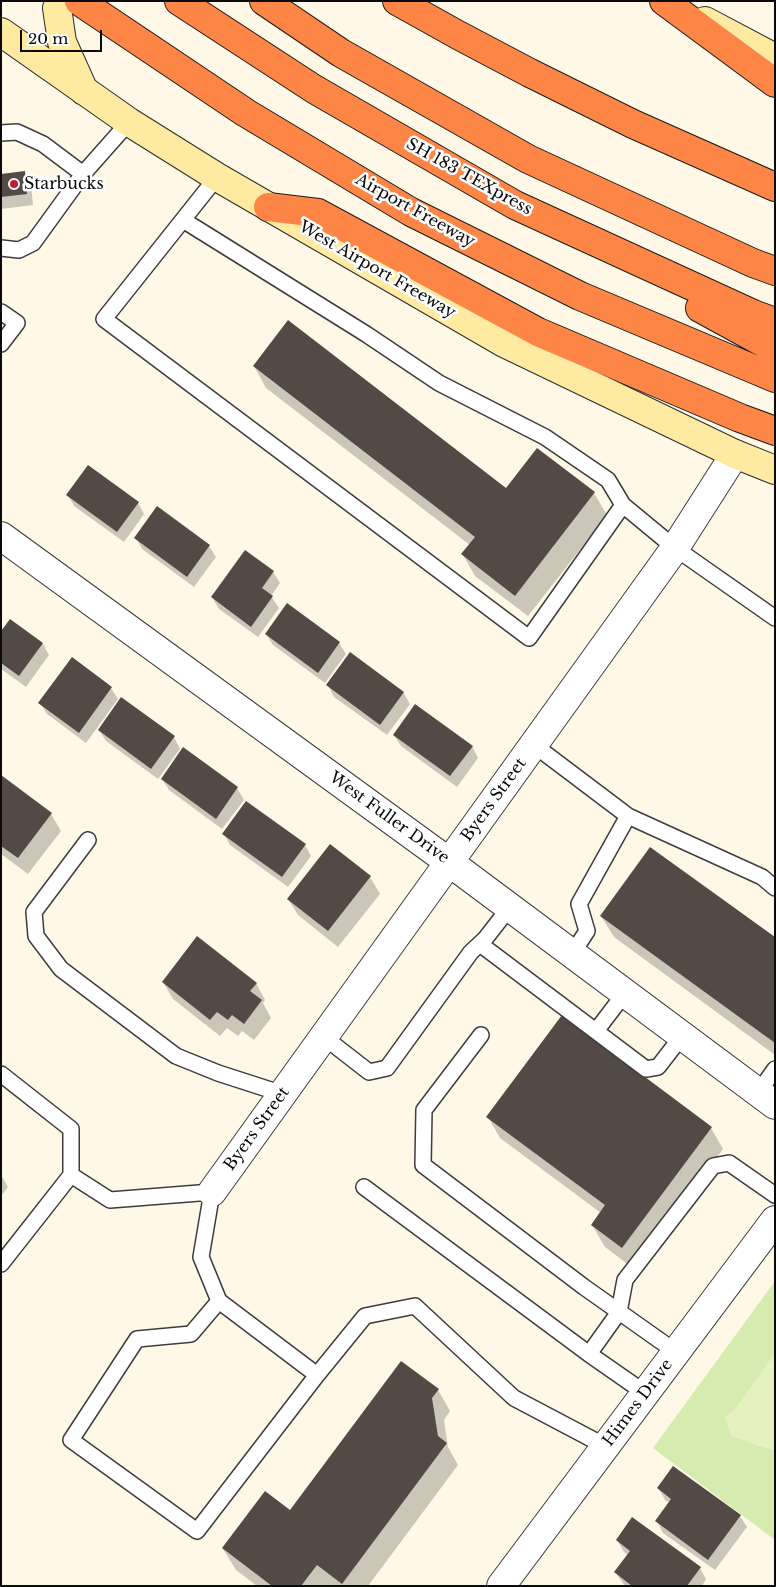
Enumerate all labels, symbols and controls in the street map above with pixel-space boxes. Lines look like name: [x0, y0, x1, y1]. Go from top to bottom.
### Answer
scale bar: [22, 20, 105, 52]
text: 20 m: [28, 29, 68, 48]
street label: SH 183 TEXpress: [403, 135, 535, 219]
street label: Airport Freeway: [352, 170, 478, 252]
place label: Starbucks: [24, 174, 104, 194]
marker: Starbucks: [8, 178, 20, 190]
street label: West Airport Freeway: [295, 217, 459, 323]
street label: Byers Street: [457, 754, 531, 846]
street label: West Fuller Drive: [325, 768, 453, 868]
street label: Byers Street: [220, 1083, 294, 1175]
street label: Himes Drive: [599, 1356, 677, 1450]

